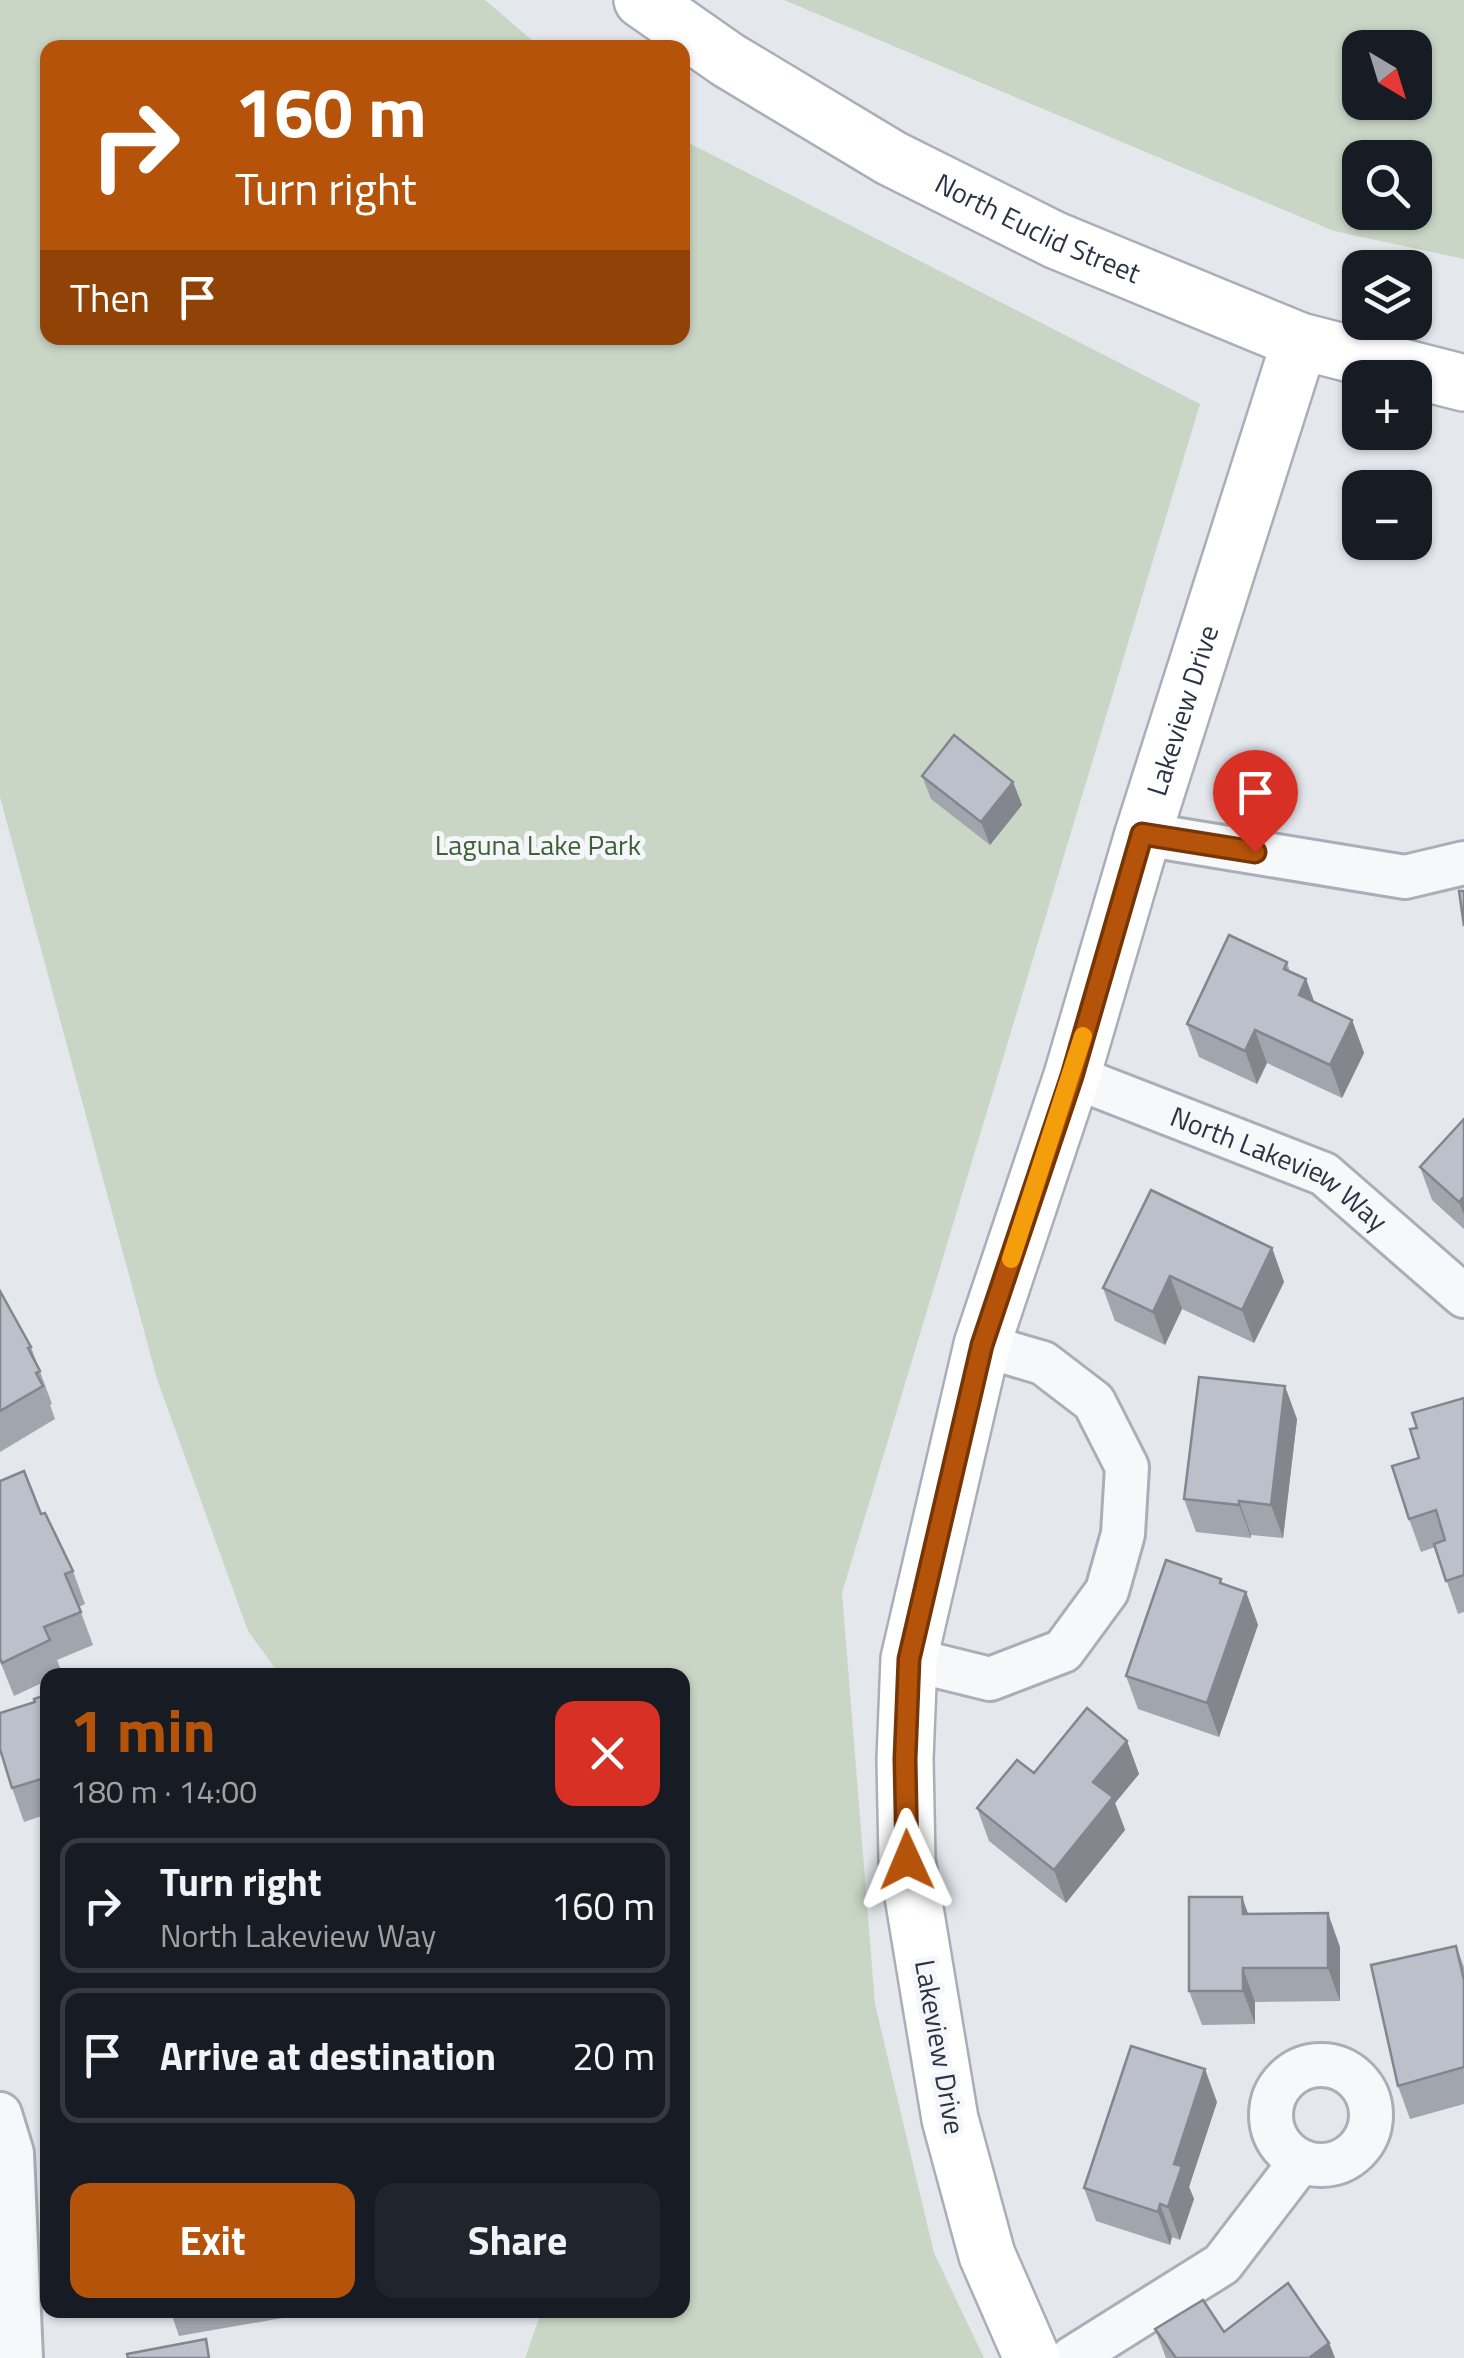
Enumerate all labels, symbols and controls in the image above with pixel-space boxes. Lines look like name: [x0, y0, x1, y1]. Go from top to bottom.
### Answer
north arrow: [1342, 30, 1432, 120]
map controls: [1342, 30, 1432, 560]
text: 160 m: [235, 58, 427, 164]
icon: right: [70, 80, 200, 210]
button: search: [1342, 140, 1432, 230]
text: Turn right: [235, 154, 417, 222]
street label: North Euclid Street: [928, 161, 1148, 294]
button: layers: [1342, 250, 1432, 340]
text: Then: [70, 269, 150, 327]
icon: arrive: [170, 270, 225, 325]
button: +: [1342, 360, 1432, 450]
button: −: [1342, 470, 1432, 560]
street label: Lakeview Drive: [1135, 619, 1229, 801]
pin: [1213, 750, 1298, 853]
icon: arrive: [1228, 765, 1283, 820]
park label: Laguna Lake Park: [435, 823, 641, 866]
street label: North Lakeview Way: [1164, 1094, 1398, 1241]
text: 1 min: [70, 1684, 216, 1775]
button: close: [555, 1701, 660, 1806]
text: 180 m · 14:00: [70, 1767, 257, 1815]
position arrow: [855, 1808, 959, 1912]
text: Turn right: [160, 1853, 322, 1911]
text: 160 m: [551, 1877, 655, 1935]
icon: right: [75, 1878, 130, 1933]
text: North Lakeview Way: [160, 1911, 436, 1959]
street label: Lakeview Drive: [904, 1956, 977, 2138]
text: Arrive at destination: [160, 2027, 496, 2085]
text: 20 m: [572, 2027, 655, 2085]
icon: arrive: [75, 2028, 130, 2083]
button: Exit: [70, 2183, 355, 2298]
button: Share: [375, 2183, 660, 2298]

